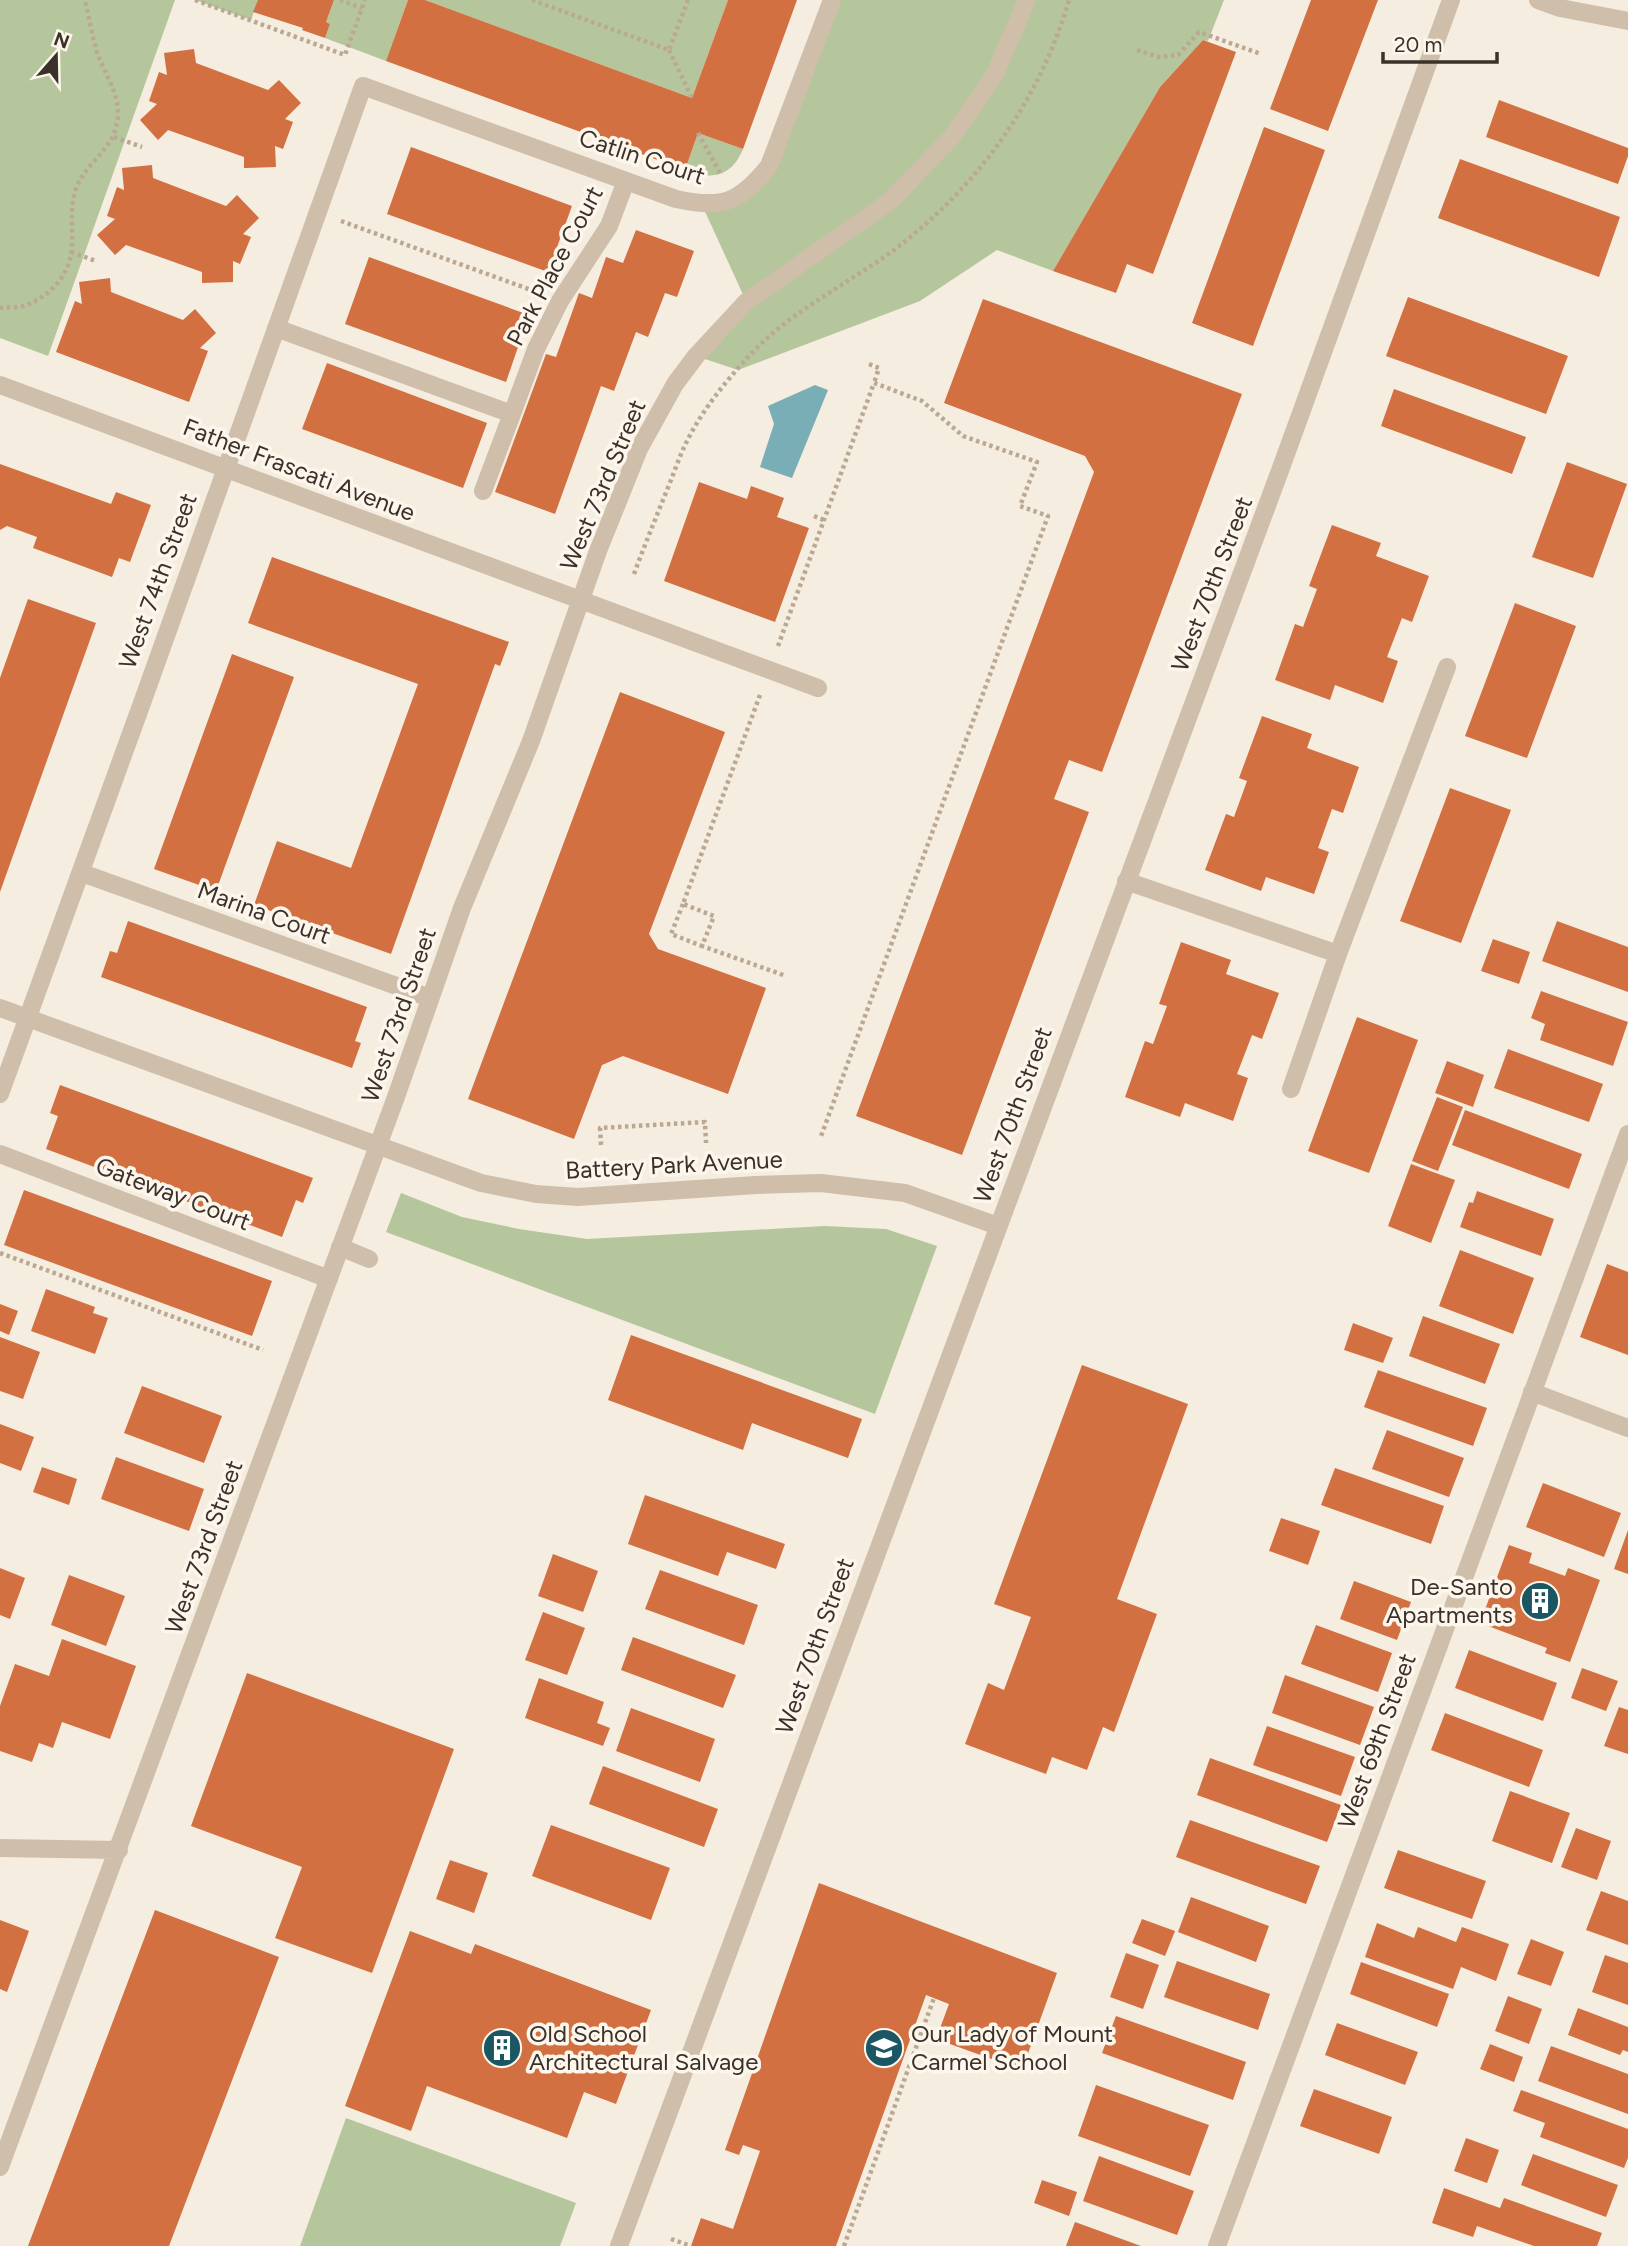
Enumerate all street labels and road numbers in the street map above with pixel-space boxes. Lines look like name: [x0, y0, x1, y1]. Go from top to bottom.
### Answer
street label: Catlin Court: [576, 123, 709, 190]
street label: Park Place Court: [500, 181, 609, 351]
street label: West 73rd Street: [554, 395, 652, 575]
street label: Father Frascati Avenue: [179, 412, 419, 527]
street label: West 74th Street: [112, 489, 203, 673]
street label: West 70th Street: [1165, 492, 1258, 675]
street label: Marina Court: [194, 875, 335, 950]
street label: West 73rd Street: [355, 924, 442, 1106]
street label: West 70th Street: [967, 1023, 1058, 1207]
street label: Battery Park Avenue: [565, 1144, 783, 1185]
street label: Gateway Court: [92, 1151, 255, 1236]
street label: West 73rd Street: [159, 1456, 248, 1638]
street label: West 70th Street: [769, 1554, 860, 1738]
street label: West 69th Street: [1331, 1649, 1422, 1832]

